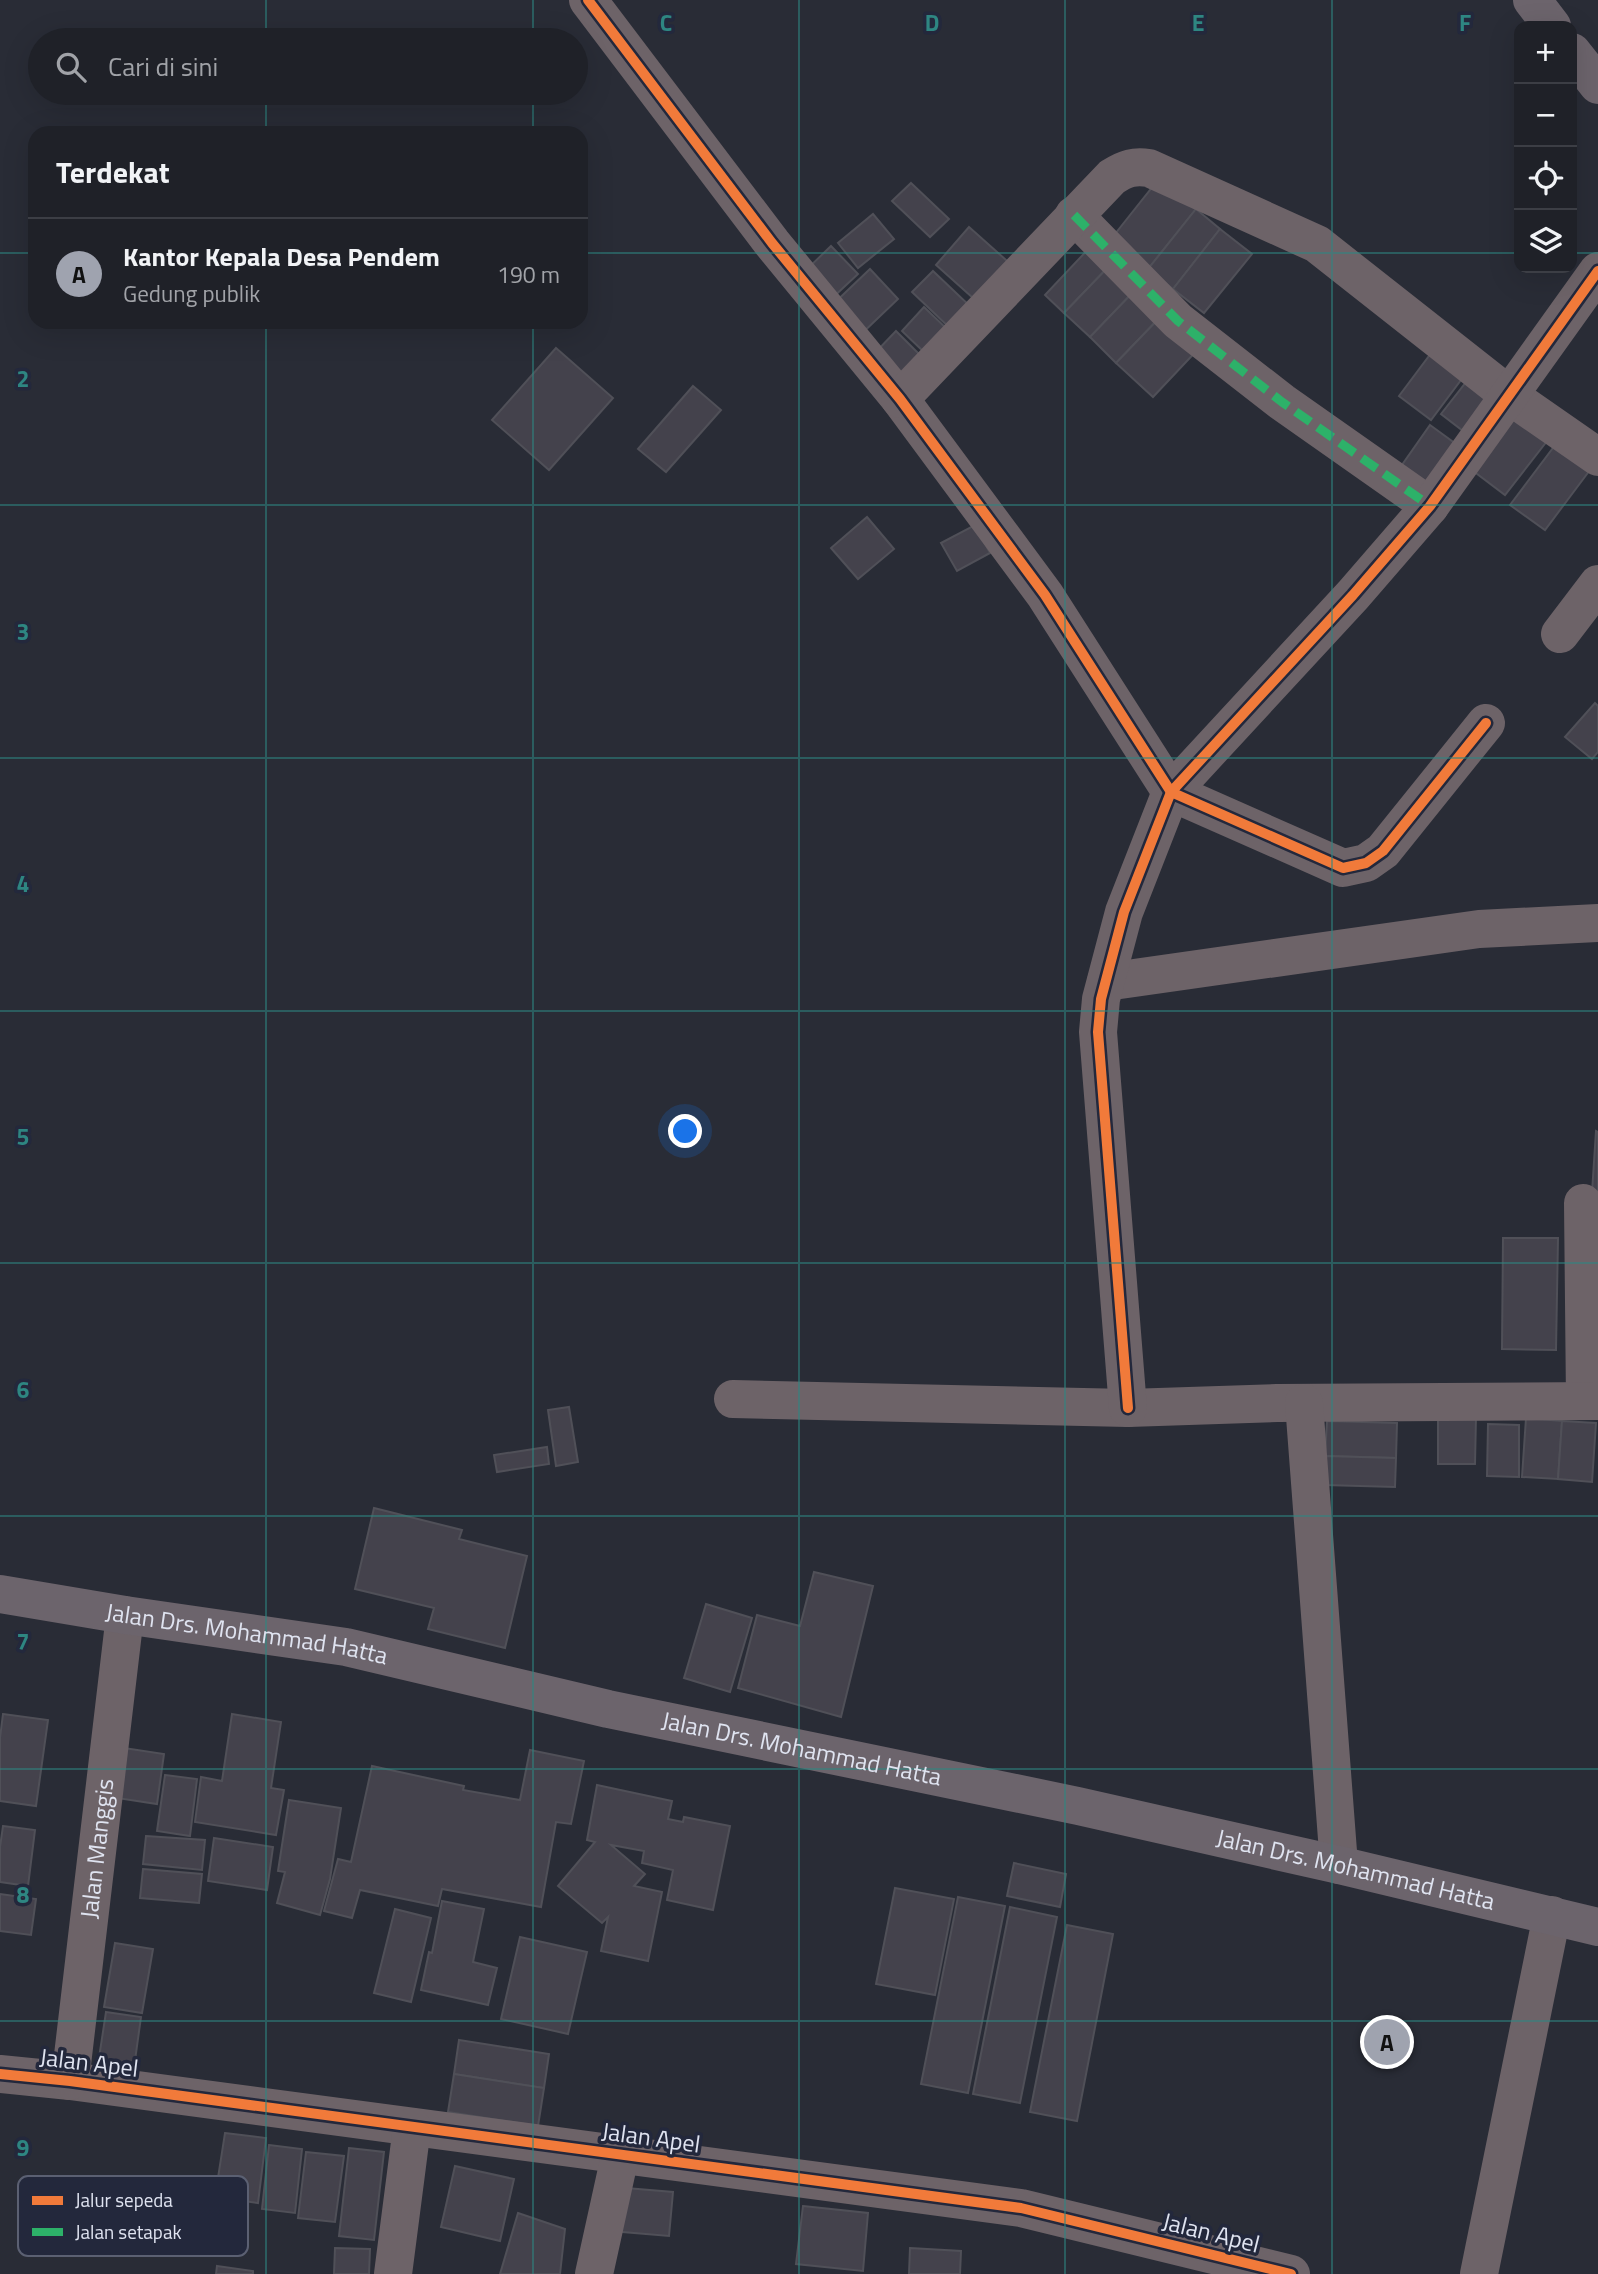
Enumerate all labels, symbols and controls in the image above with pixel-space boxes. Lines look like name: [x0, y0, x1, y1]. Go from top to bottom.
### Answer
text: C: [660, 5, 672, 40]
text: D: [925, 5, 939, 40]
text: E: [1192, 5, 1204, 40]
text: F: [1459, 5, 1471, 40]
map controls: [1514, 21, 1577, 273]
button: +: [1514, 21, 1577, 84]
search box: [28, 28, 588, 105]
text: Cari di sini: [108, 47, 218, 86]
icon: search: [52, 48, 90, 86]
button: −: [1514, 84, 1577, 147]
button: locate: [1514, 147, 1577, 210]
text: Terdekat: [56, 149, 170, 195]
button: layers: [1514, 210, 1577, 273]
text: Kantor Kepala Desa Pendem: [123, 237, 440, 276]
text: A: [72, 257, 86, 292]
text: 190 m: [497, 257, 560, 292]
text: Gedung publik: [123, 276, 260, 311]
text: 2: [17, 361, 29, 396]
text: 3: [17, 614, 29, 649]
text: 4: [17, 866, 29, 901]
your location: [668, 1114, 702, 1148]
text: 5: [17, 1119, 29, 1154]
text: 6: [17, 1372, 30, 1407]
street label: Jalan Drs. Mohammad Hatta: [103, 1593, 392, 1673]
text: 7: [17, 1624, 29, 1659]
street label: Jalan Drs. Mohammad Hatta: [659, 1702, 945, 1794]
street label: Jalan Manggis: [70, 1776, 123, 1921]
street label: Jalan Drs. Mohammad Hatta: [1213, 1819, 1499, 1919]
text: 8: [17, 1877, 30, 1912]
pin: A: [1364, 2016, 1410, 2068]
street label: Jalan Apel: [38, 2038, 141, 2086]
street label: Jalan Apel: [599, 2112, 703, 2162]
text: 9: [17, 2130, 30, 2165]
legend: [18, 2176, 248, 2256]
text: Jalur sepeda: [75, 2185, 173, 2214]
street label: Jalan Apel: [1159, 2203, 1264, 2262]
text: Jalan setapak: [75, 2217, 182, 2246]

